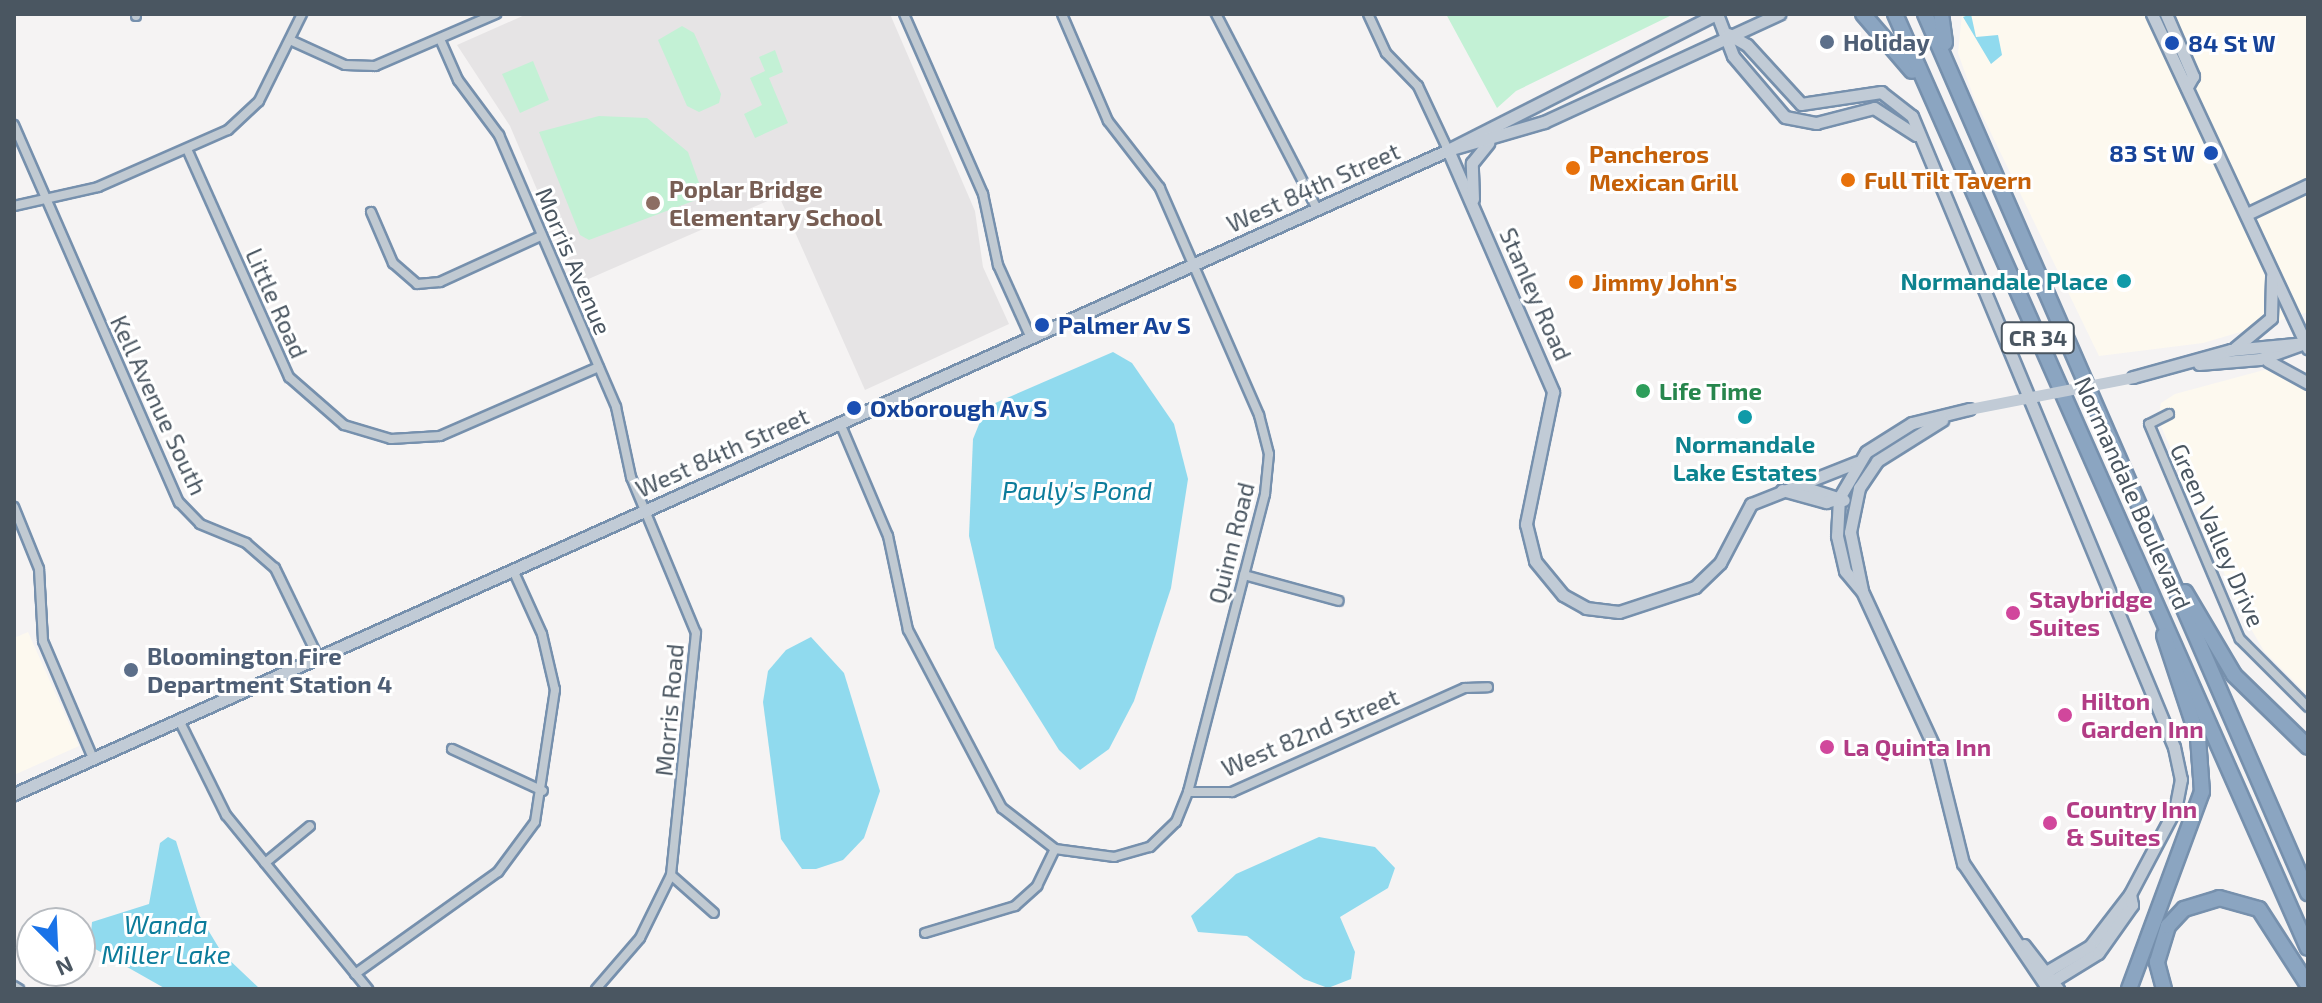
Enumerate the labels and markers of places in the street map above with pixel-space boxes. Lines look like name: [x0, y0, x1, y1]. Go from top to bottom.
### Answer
place label: Holiday: [1843, 28, 1930, 56]
place label: 84 St W: [2188, 29, 2276, 57]
marker: Holiday: [1818, 33, 1836, 51]
marker: 84 St W: [2163, 34, 2181, 52]
place label: 83 St W: [2109, 139, 2195, 167]
place label: Pancheros Mexican Grill: [1589, 140, 1738, 196]
marker: 83 St W: [2202, 144, 2220, 162]
marker: Pancheros Mexican Grill: [1564, 159, 1582, 177]
place label: Full Tilt Tavern: [1864, 166, 2033, 194]
marker: Full Tilt Tavern: [1839, 171, 1857, 189]
place label: Poplar Bridge Elementary School: [669, 175, 883, 231]
marker: Poplar Bridge Elementary School: [644, 194, 662, 212]
place label: Normandale Place: [1900, 267, 2108, 295]
place label: Jimmy John's: [1592, 268, 1738, 296]
marker: Normandale Place: [2115, 272, 2133, 290]
marker: Jimmy John's: [1567, 273, 1585, 291]
place label: Palmer Av S: [1058, 311, 1192, 339]
marker: Palmer Av S: [1033, 316, 1051, 334]
place label: Life Time: [1659, 377, 1763, 405]
marker: Life Time: [1634, 382, 1652, 400]
place label: Oxborough Av S: [870, 394, 1049, 422]
marker: Oxborough Av S: [845, 399, 863, 417]
marker: Normandale Lake Estates: [1736, 408, 1754, 426]
place label: Normandale Lake Estates: [1673, 430, 1817, 486]
place label: Staybridge Suites: [2029, 585, 2153, 641]
marker: Staybridge Suites: [2004, 604, 2022, 622]
place label: Bloomington Fire Department Station 4: [147, 642, 392, 698]
marker: Bloomington Fire Department Station 4: [122, 661, 140, 679]
place label: Hilton Garden Inn: [2081, 687, 2204, 743]
marker: Hilton Garden Inn: [2056, 706, 2074, 724]
place label: La Quinta Inn: [1843, 733, 1991, 761]
marker: La Quinta Inn: [1818, 738, 1836, 756]
place label: Country Inn & Suites: [2066, 795, 2198, 851]
marker: Country Inn & Suites: [2041, 814, 2059, 832]

